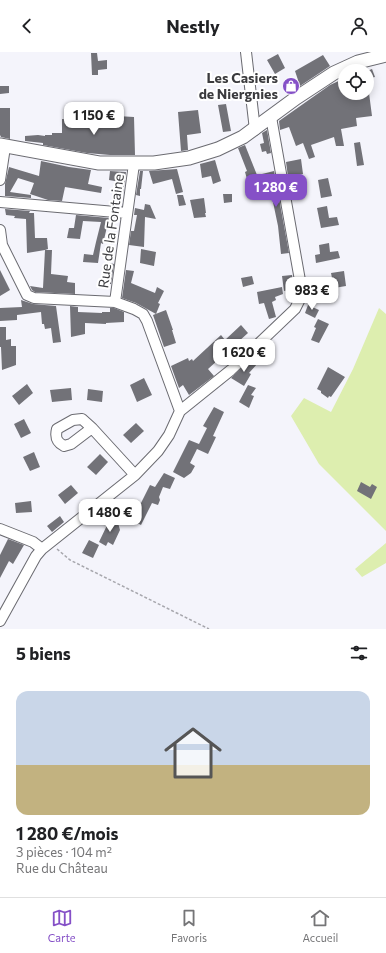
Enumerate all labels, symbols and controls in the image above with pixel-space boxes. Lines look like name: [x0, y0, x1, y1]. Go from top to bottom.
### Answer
icon: back: [16, 15, 38, 37]
text: Nestly: [166, 15, 220, 37]
icon: person: [348, 15, 370, 37]
map controls: [338, 64, 374, 100]
button: locate: [338, 64, 374, 100]
place label: Les Casiers de Niergnies: [199, 69, 278, 102]
shop icon: Les Casiers de Niergnies: [281, 76, 301, 96]
pin: 1 150 €: [57, 102, 131, 136]
text: 1 150 €: [73, 107, 115, 123]
street label: Rue de la Fontaine: [94, 173, 127, 289]
pin: 1 280 €: [239, 174, 313, 208]
text: 1 280 €: [254, 179, 298, 195]
pin: 983 €: [284, 277, 340, 311]
text: 983 €: [294, 282, 330, 298]
pin: 1 620 €: [207, 339, 281, 373]
text: 1 620 €: [222, 344, 266, 360]
pin: 1 480 €: [73, 499, 147, 533]
text: 1 480 €: [88, 504, 132, 520]
icon: filters: [348, 642, 370, 664]
text: 5 biens: [16, 643, 71, 664]
icon: home: [157, 717, 229, 789]
text: 1 280 €/mois: [16, 823, 118, 844]
text: 3 pièces · 104 m²: [16, 844, 112, 860]
text: Rue du Château: [16, 860, 108, 876]
tab: Carte: [48, 907, 76, 944]
tab: Favoris: [171, 907, 207, 944]
tab: Accueil: [302, 907, 338, 944]

